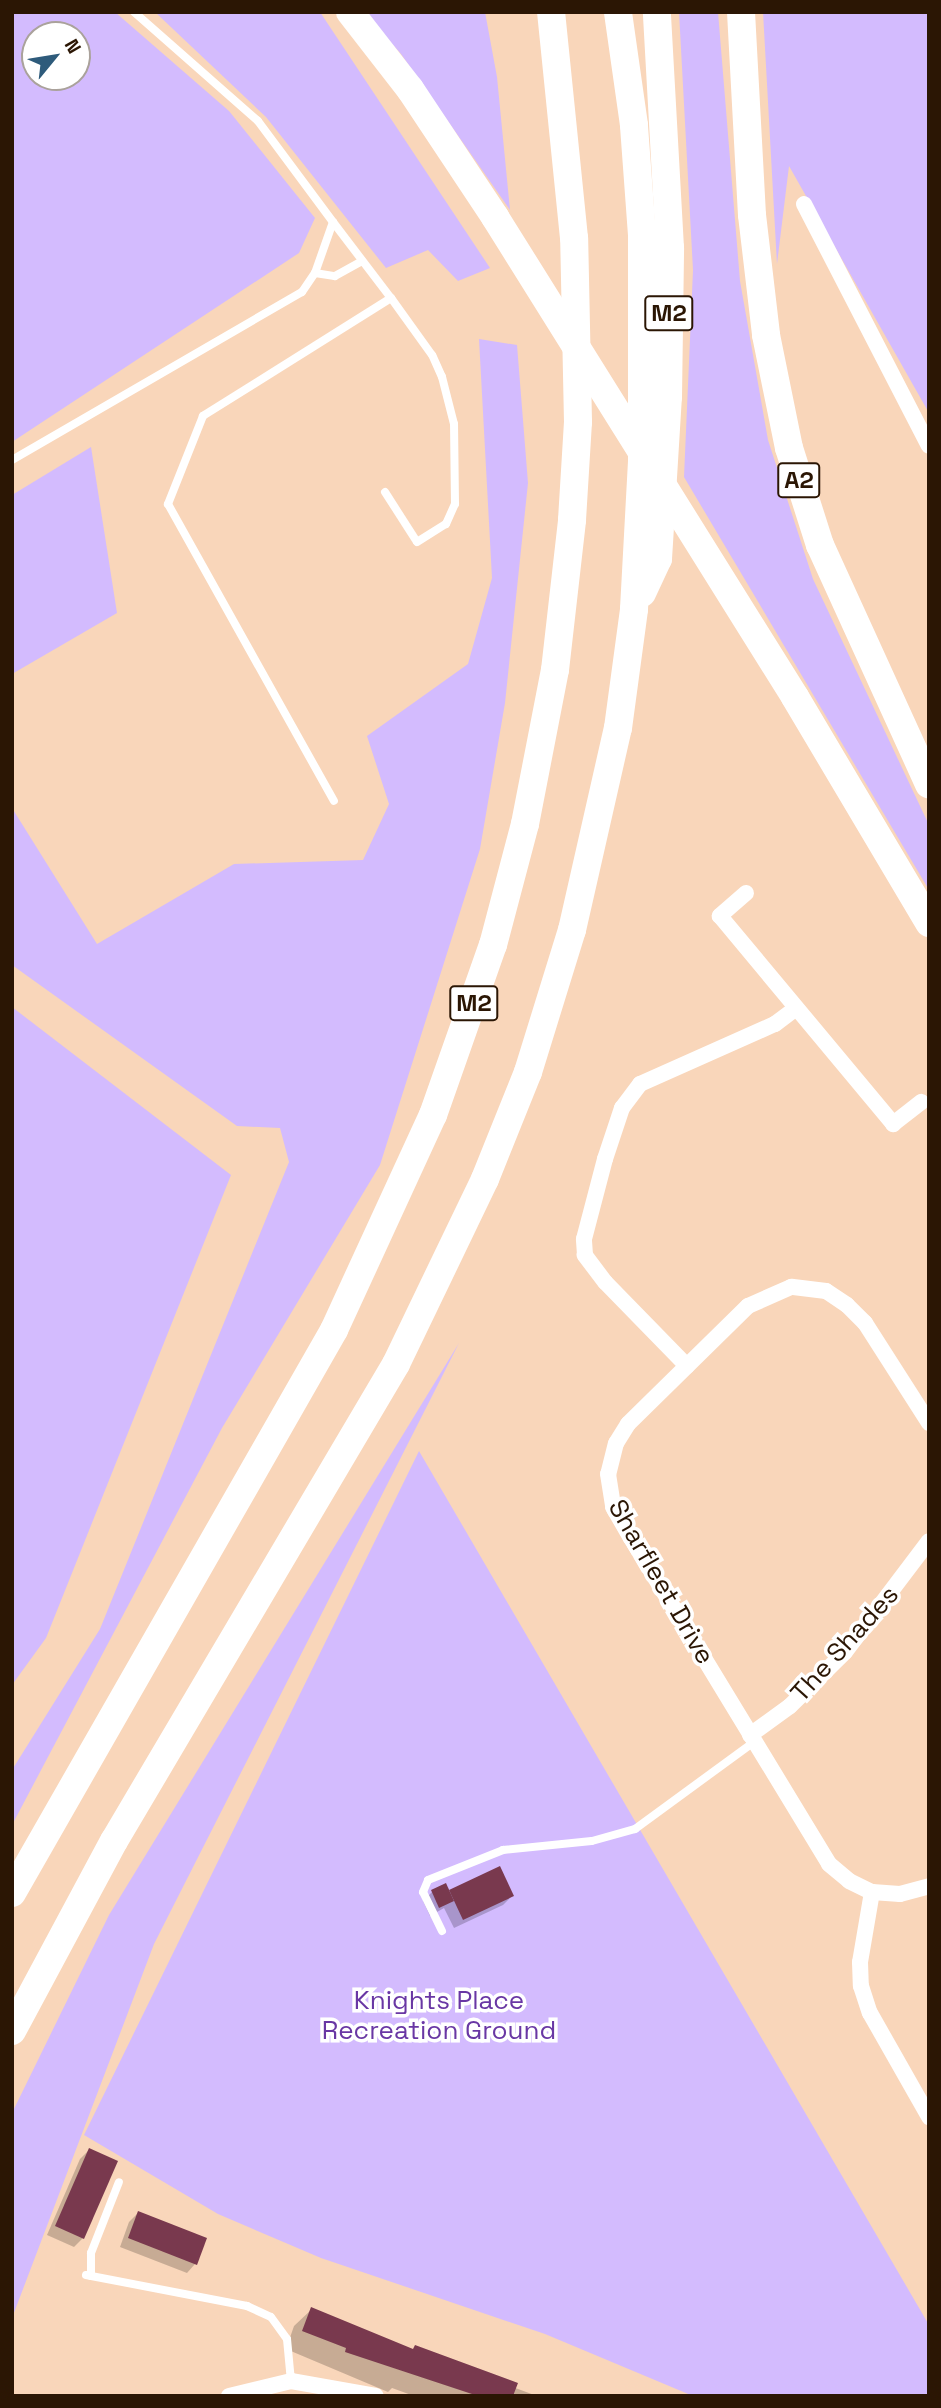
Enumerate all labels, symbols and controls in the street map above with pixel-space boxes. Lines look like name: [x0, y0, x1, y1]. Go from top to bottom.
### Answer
north arrow: [21, 21, 91, 91]
text: N: [59, 34, 87, 58]
road number: M2: [643, 292, 695, 334]
road number: A2: [776, 460, 822, 500]
road number: M2: [448, 982, 500, 1023]
street label: Sharfleet Drive: [601, 1494, 721, 1670]
street label: The Shades: [785, 1579, 905, 1709]
park label: Knights Place Recreation Ground: [322, 1985, 556, 2046]

